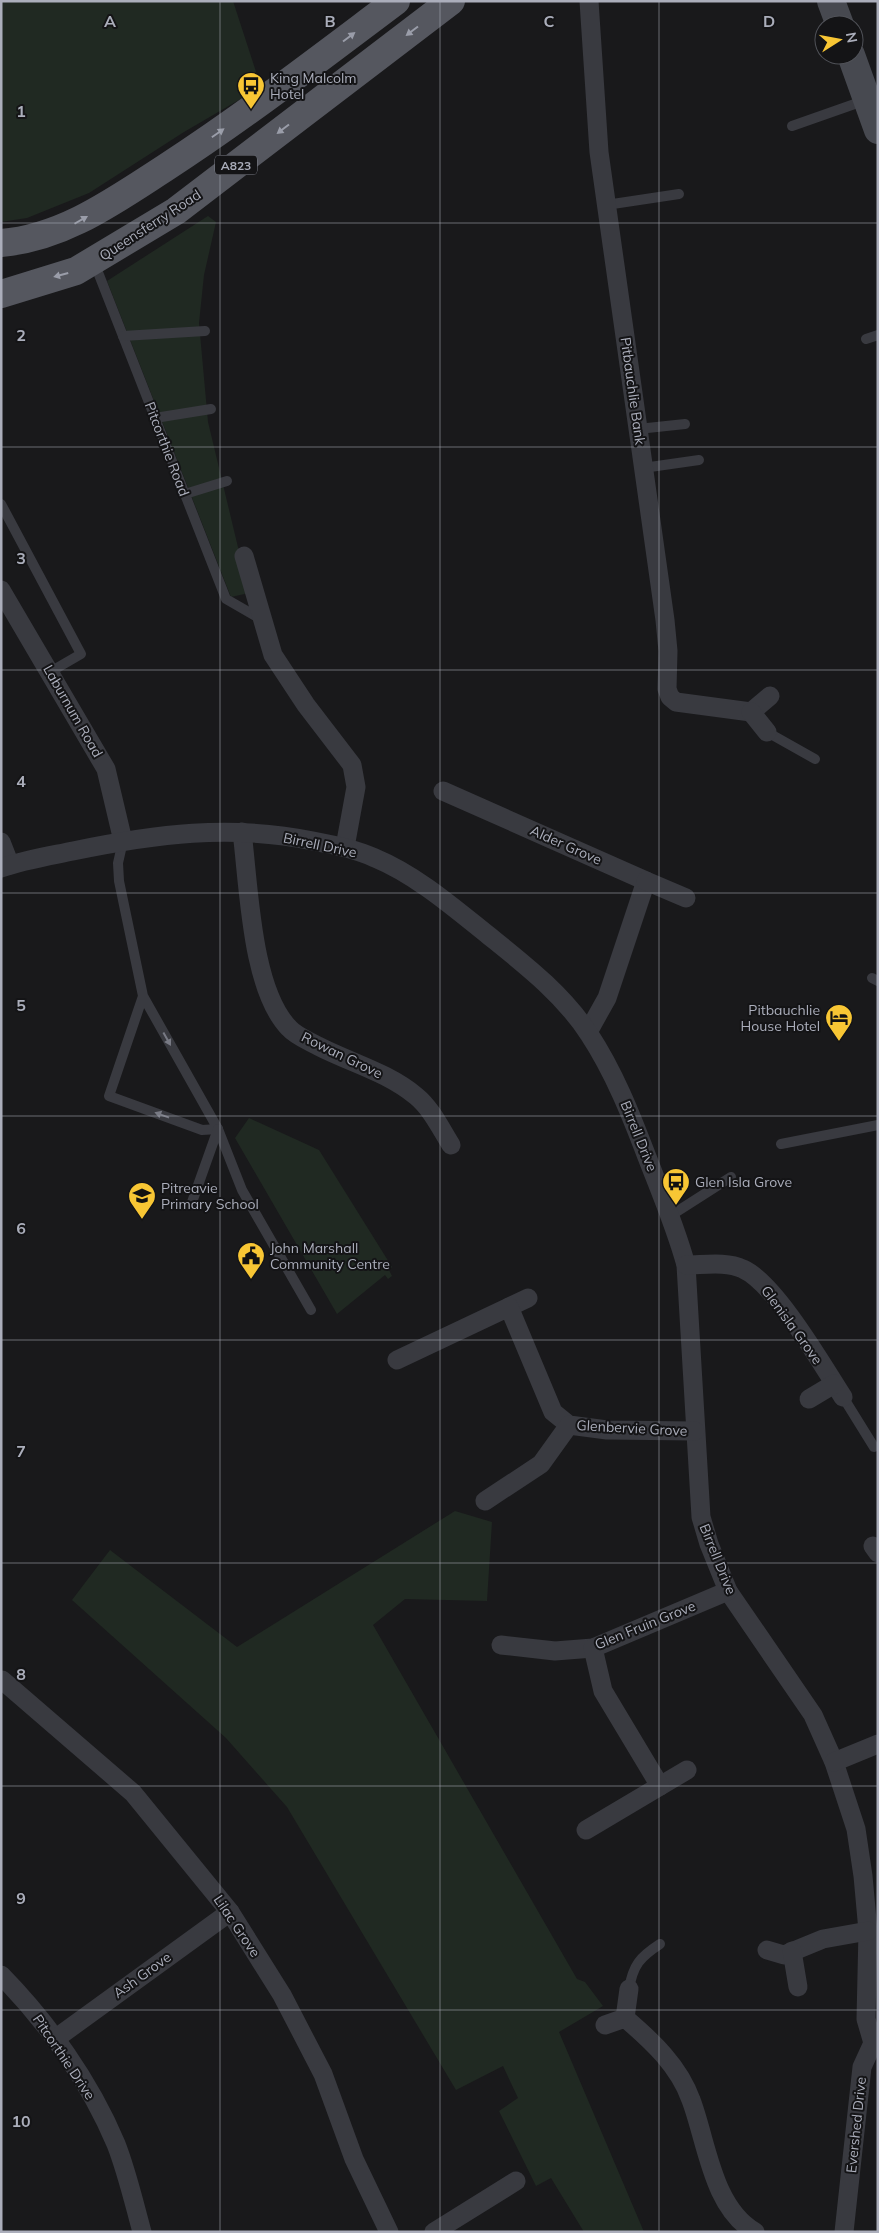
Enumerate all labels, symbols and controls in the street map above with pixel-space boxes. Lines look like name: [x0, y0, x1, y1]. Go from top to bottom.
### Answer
text: A: [104, 11, 116, 31]
text: B: [324, 11, 336, 31]
text: C: [544, 11, 555, 31]
text: D: [763, 11, 775, 31]
north arrow: [814, 15, 864, 65]
one-way arrow: [405, 26, 419, 36]
text: N: [842, 31, 862, 44]
one-way arrow: [342, 32, 356, 42]
place label: King Malcolm Hotel: [270, 69, 357, 103]
bus stop icon: King Malcolm Hotel: [236, 71, 266, 110]
text: 1: [16, 101, 26, 121]
one-way arrow: [277, 124, 290, 135]
one-way arrow: [212, 128, 225, 138]
road number: A823: [215, 156, 257, 174]
street label: Queensferry Road: [96, 185, 204, 265]
one-way arrow: [74, 215, 87, 224]
one-way arrow: [53, 272, 68, 280]
text: 2: [16, 325, 26, 345]
street label: Pitbauchlie Bank: [617, 336, 650, 447]
street label: Pitcorthie Road: [141, 399, 193, 499]
text: 3: [16, 548, 26, 568]
street label: Laburnum Road: [39, 661, 107, 761]
text: 4: [16, 771, 26, 791]
street label: Alder Grove: [527, 821, 605, 869]
street label: Birrell Drive: [282, 828, 358, 862]
text: 5: [16, 995, 26, 1015]
place label: Pitbauchlie House Hotel: [741, 1001, 820, 1035]
hotel icon: Pitbauchlie House Hotel: [824, 1003, 854, 1042]
street label: Rowan Grove: [299, 1028, 385, 1082]
one-way arrow: [163, 1031, 171, 1046]
street label: Birrell Drive: [617, 1098, 661, 1174]
one-way arrow: [155, 1111, 169, 1119]
bus stop icon: Glen Isla Grove: [661, 1167, 691, 1206]
place label: Glen Isla Grove: [695, 1173, 792, 1191]
place label: Pitreavie Primary School: [161, 1179, 259, 1213]
school or university icon: Pitreavie Primary School: [127, 1181, 157, 1220]
text: 6: [16, 1218, 26, 1238]
place label: John Marshall Community Centre: [270, 1239, 390, 1273]
public building icon: John Marshall Community Centre: [236, 1241, 266, 1280]
street label: Glenisla Grove: [757, 1282, 827, 1368]
street label: Glenbervie Grove: [576, 1416, 688, 1440]
text: 7: [16, 1441, 26, 1461]
street label: Birrell Drive: [696, 1521, 740, 1597]
street label: Glen Fruin Grove: [592, 1597, 698, 1653]
text: 8: [16, 1664, 26, 1684]
text: 9: [16, 1888, 26, 1908]
street label: Lilac Grove: [210, 1891, 264, 1961]
street label: Ash Grove: [110, 1948, 174, 2002]
street label: Pitcorthie Drive: [29, 2011, 99, 2103]
street label: Evershed Drive: [842, 2076, 870, 2174]
text: 10: [11, 2111, 31, 2131]

